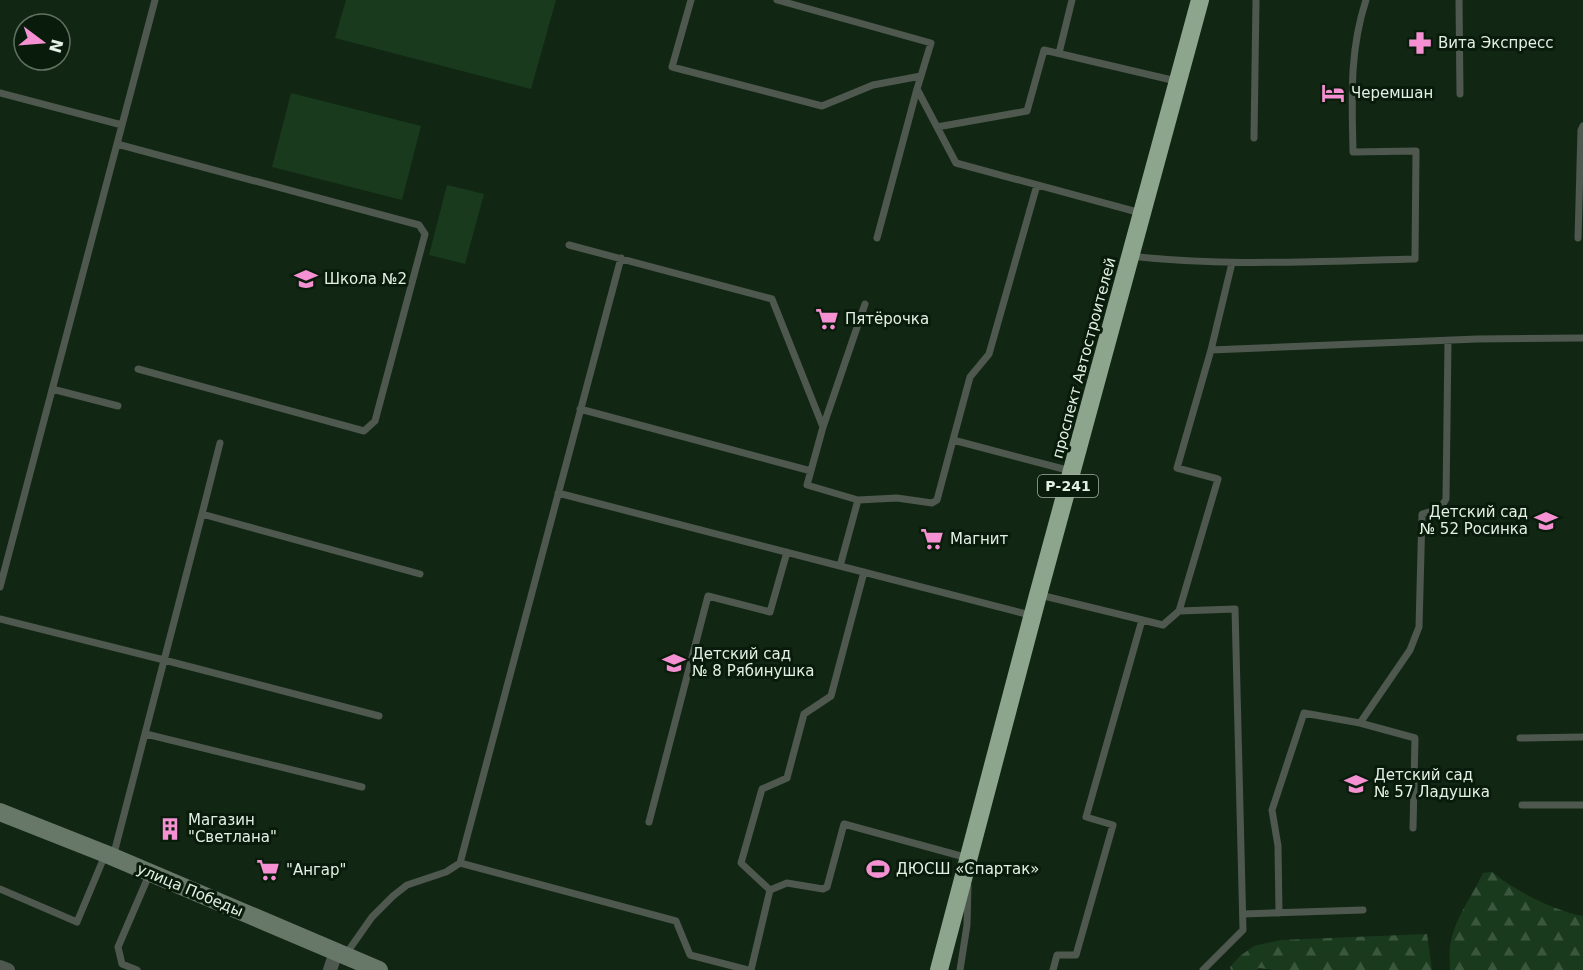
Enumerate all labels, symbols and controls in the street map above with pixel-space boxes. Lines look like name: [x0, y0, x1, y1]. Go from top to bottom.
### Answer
north arrow: [12, 12, 72, 72]
pharmacy icon: Вита Экспресс: [1407, 30, 1433, 56]
place label: Вита Экспресс: [1438, 34, 1554, 52]
text: N: [45, 37, 67, 55]
hotel icon: Черемшан: [1320, 80, 1346, 106]
place label: Черемшан: [1351, 84, 1433, 102]
street label: проспект Автостроителей: [1048, 256, 1120, 460]
school or university icon: Школа №2: [293, 266, 319, 292]
place label: Школа №2: [324, 270, 407, 288]
supermarket icon: Пятёрочка: [814, 306, 840, 332]
place label: Пятёрочка: [845, 310, 929, 328]
road number: Р-241: [1038, 475, 1098, 497]
place label: Детский сад № 52 Росинка: [1419, 503, 1528, 538]
school or university icon: Детский сад № 52 Росинка: [1533, 508, 1559, 534]
supermarket icon: Магнит: [919, 526, 945, 552]
place label: Магнит: [950, 530, 1009, 548]
place label: Детский сад № 8 Рябинушка: [692, 645, 814, 680]
school or university icon: Детский сад № 8 Рябинушка: [661, 650, 687, 676]
place label: Детский сад № 57 Ладушка: [1374, 766, 1490, 801]
school or university icon: Детский сад № 57 Ладушка: [1343, 771, 1369, 797]
place label: Магазин "Светлана": [188, 811, 277, 846]
building icon: Магазин "Светлана": [157, 816, 183, 842]
sports icon: ДЮСШ «Спартак»: [865, 856, 891, 882]
supermarket icon: "Ангар": [255, 857, 281, 883]
street label: улица Победы: [134, 860, 246, 920]
place label: ДЮСШ «Спартак»: [896, 860, 1040, 878]
place label: "Ангар": [286, 861, 346, 879]

